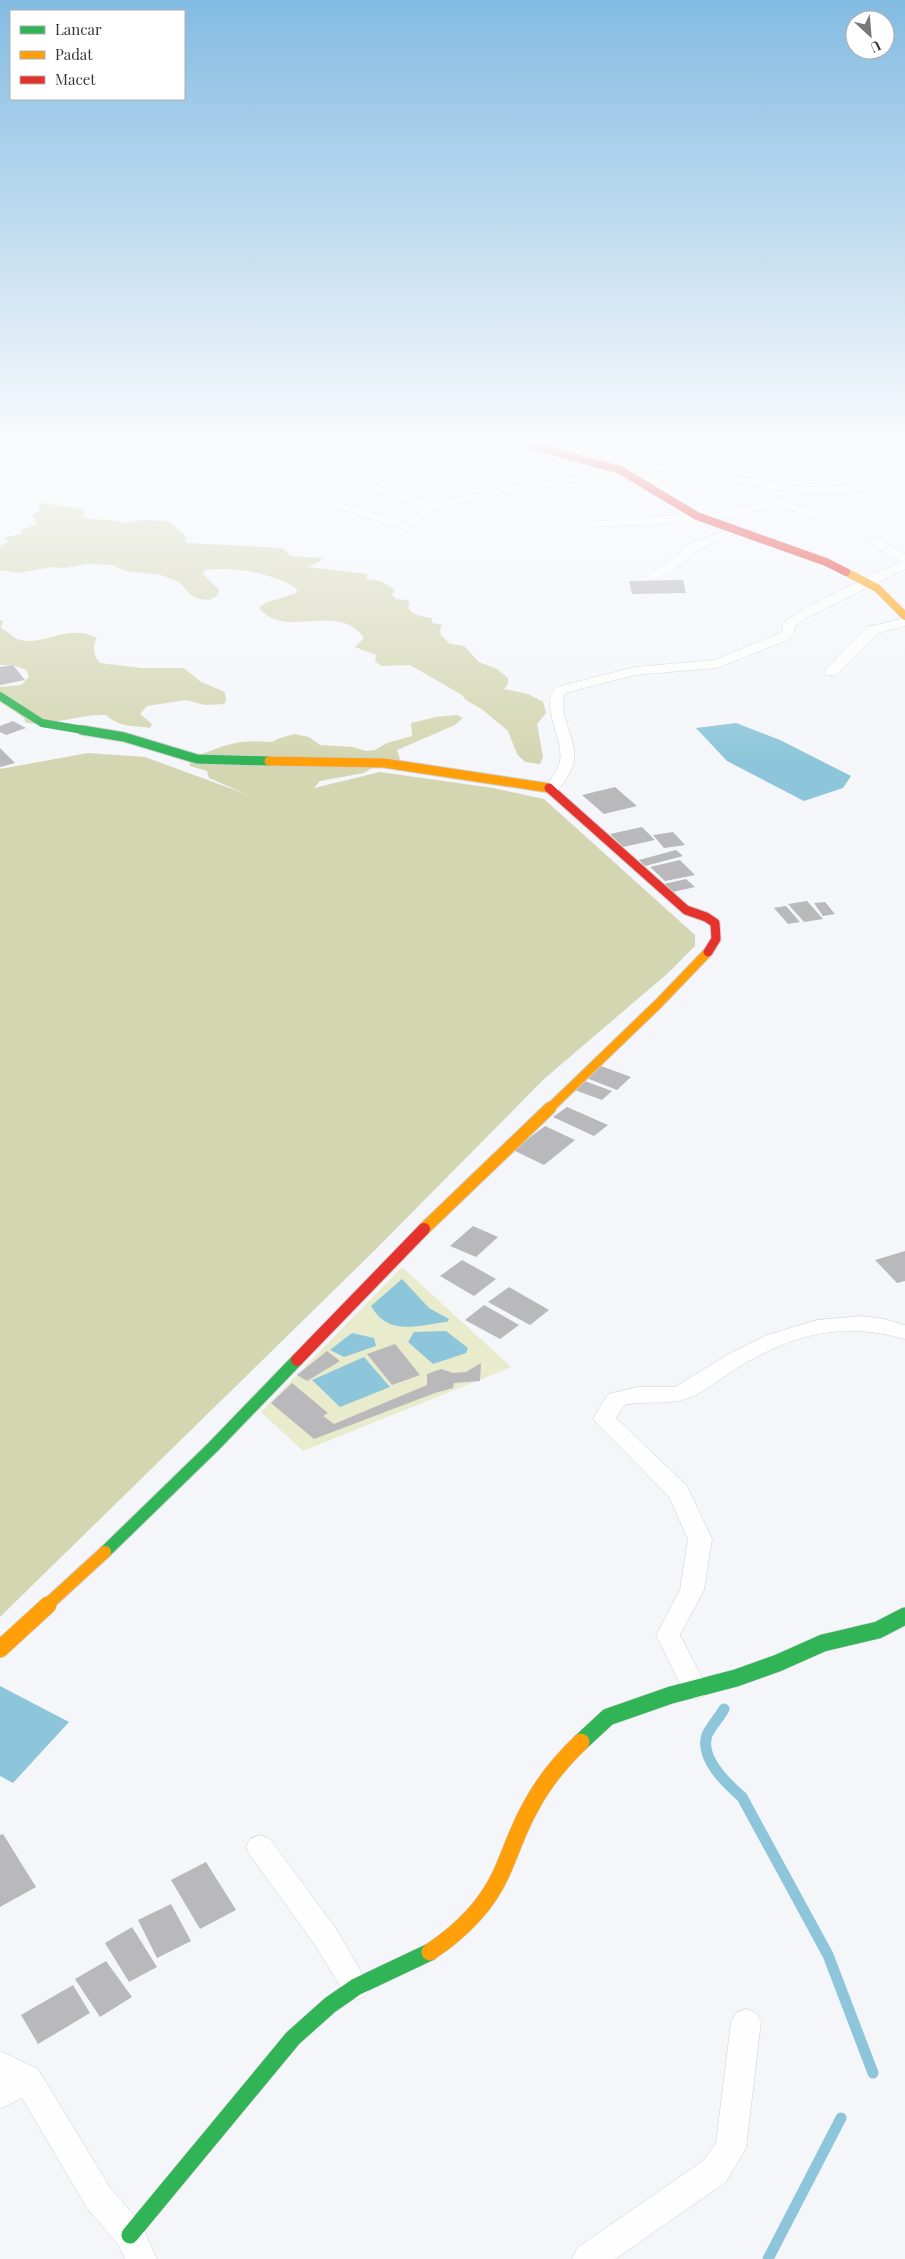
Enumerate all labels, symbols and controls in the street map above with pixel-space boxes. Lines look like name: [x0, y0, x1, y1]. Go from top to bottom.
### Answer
legend: [10, 10, 185, 100]
north arrow: [845, 10, 895, 60]
text: Lancar: [55, 19, 102, 39]
text: U: [867, 36, 884, 58]
text: Padat: [55, 44, 93, 64]
text: Macet: [55, 69, 96, 89]

